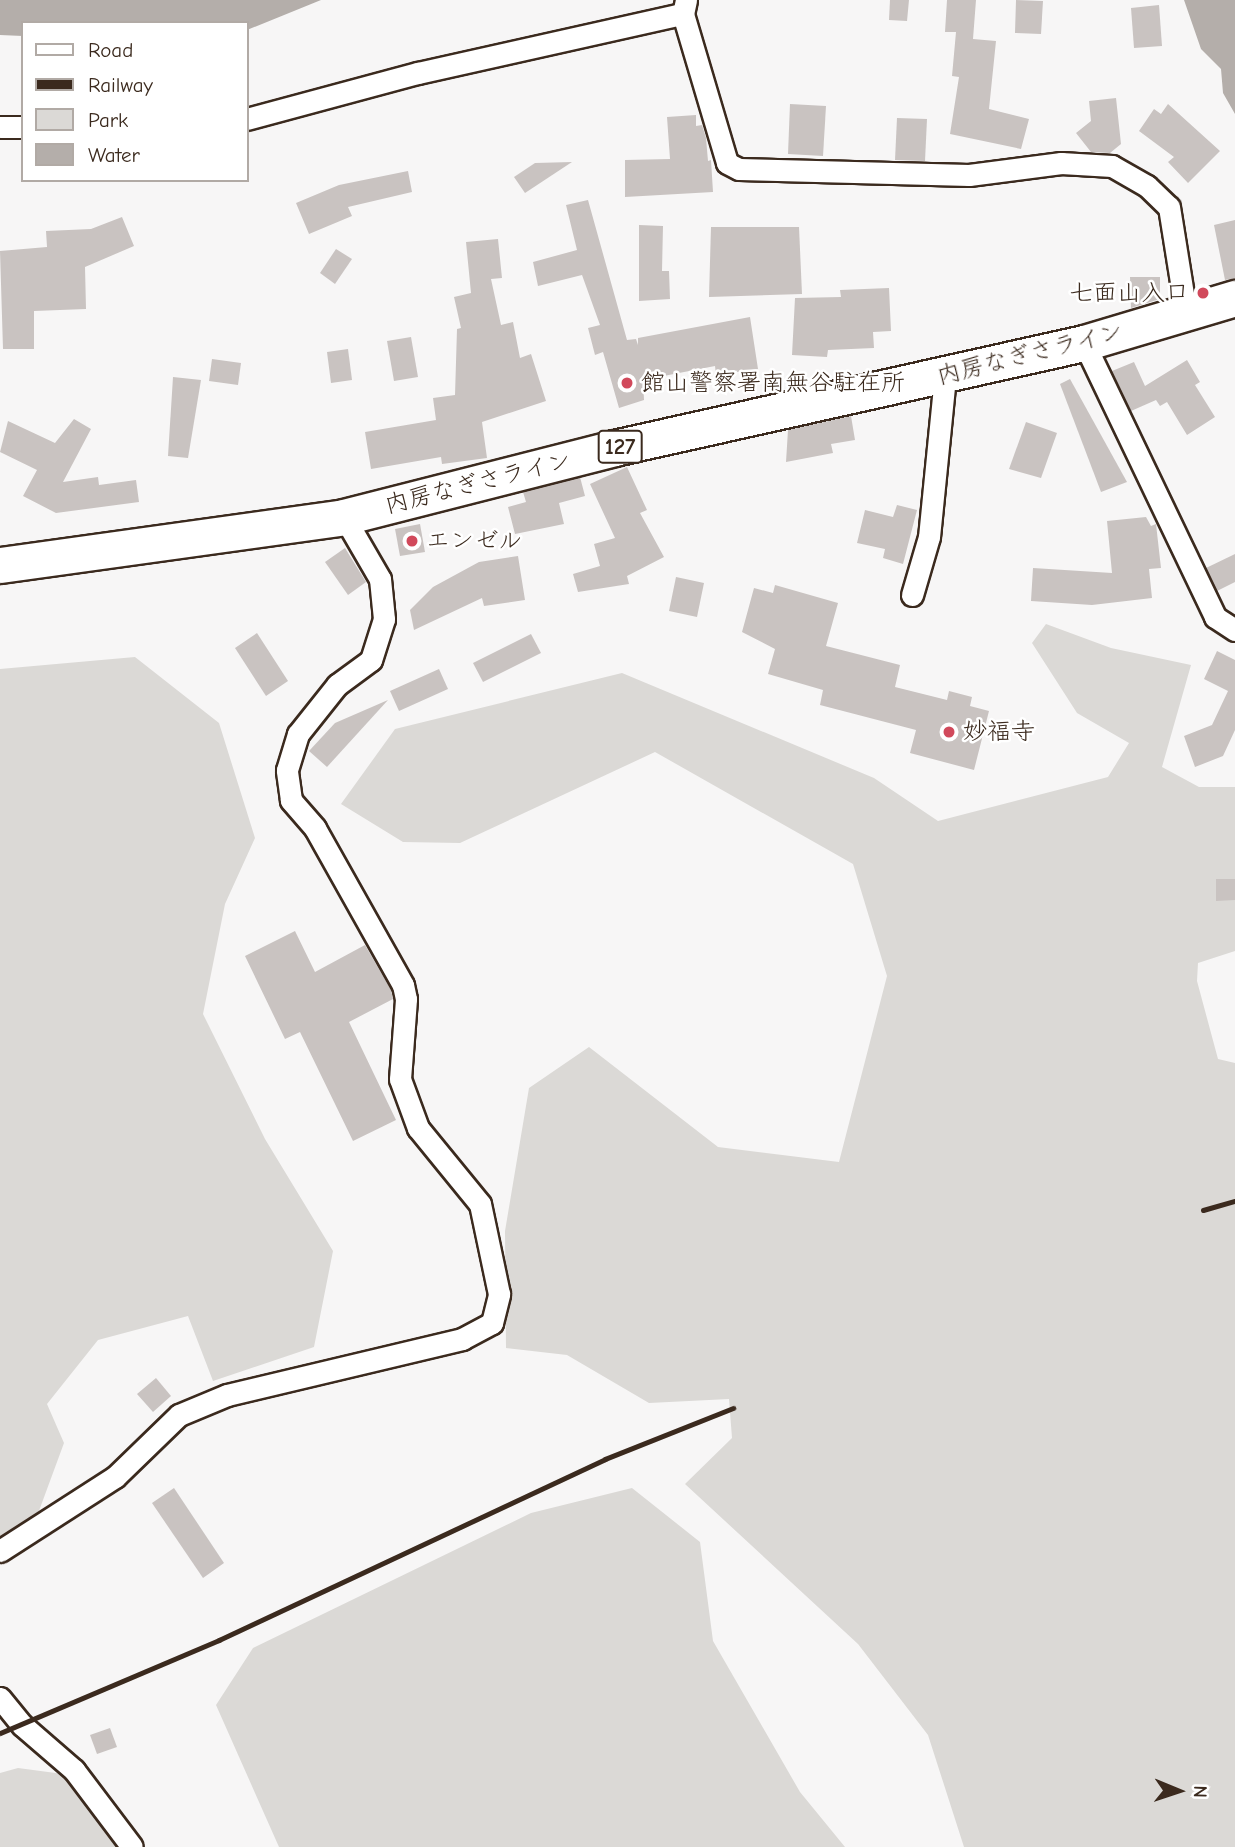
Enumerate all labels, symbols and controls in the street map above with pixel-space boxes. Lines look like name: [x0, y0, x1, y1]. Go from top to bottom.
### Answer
legend: [21, 21, 248, 182]
text: Road: [88, 38, 133, 62]
text: Railway: [88, 73, 153, 97]
text: Park: [88, 108, 128, 132]
text: Water: [88, 143, 140, 167]
place label: 七面山入口: [1069, 279, 1189, 307]
marker: 七面山入口: [1195, 285, 1211, 301]
street label: 内房なぎさライン: [933, 317, 1127, 391]
place label: 館山警察署南無谷駐在所: [641, 369, 905, 397]
marker: 館山警察署南無谷駐在所: [619, 375, 635, 391]
road number: 127: [597, 428, 643, 466]
street label: 内房なぎさライン: [381, 446, 575, 520]
place label: エンゼル: [426, 527, 522, 555]
marker: エンゼル: [404, 533, 420, 549]
place label: 妙福寺: [963, 718, 1035, 746]
marker: 妙福寺: [941, 724, 957, 740]
north arrow: [1144, 1756, 1214, 1826]
text: N: [1189, 1785, 1211, 1798]

